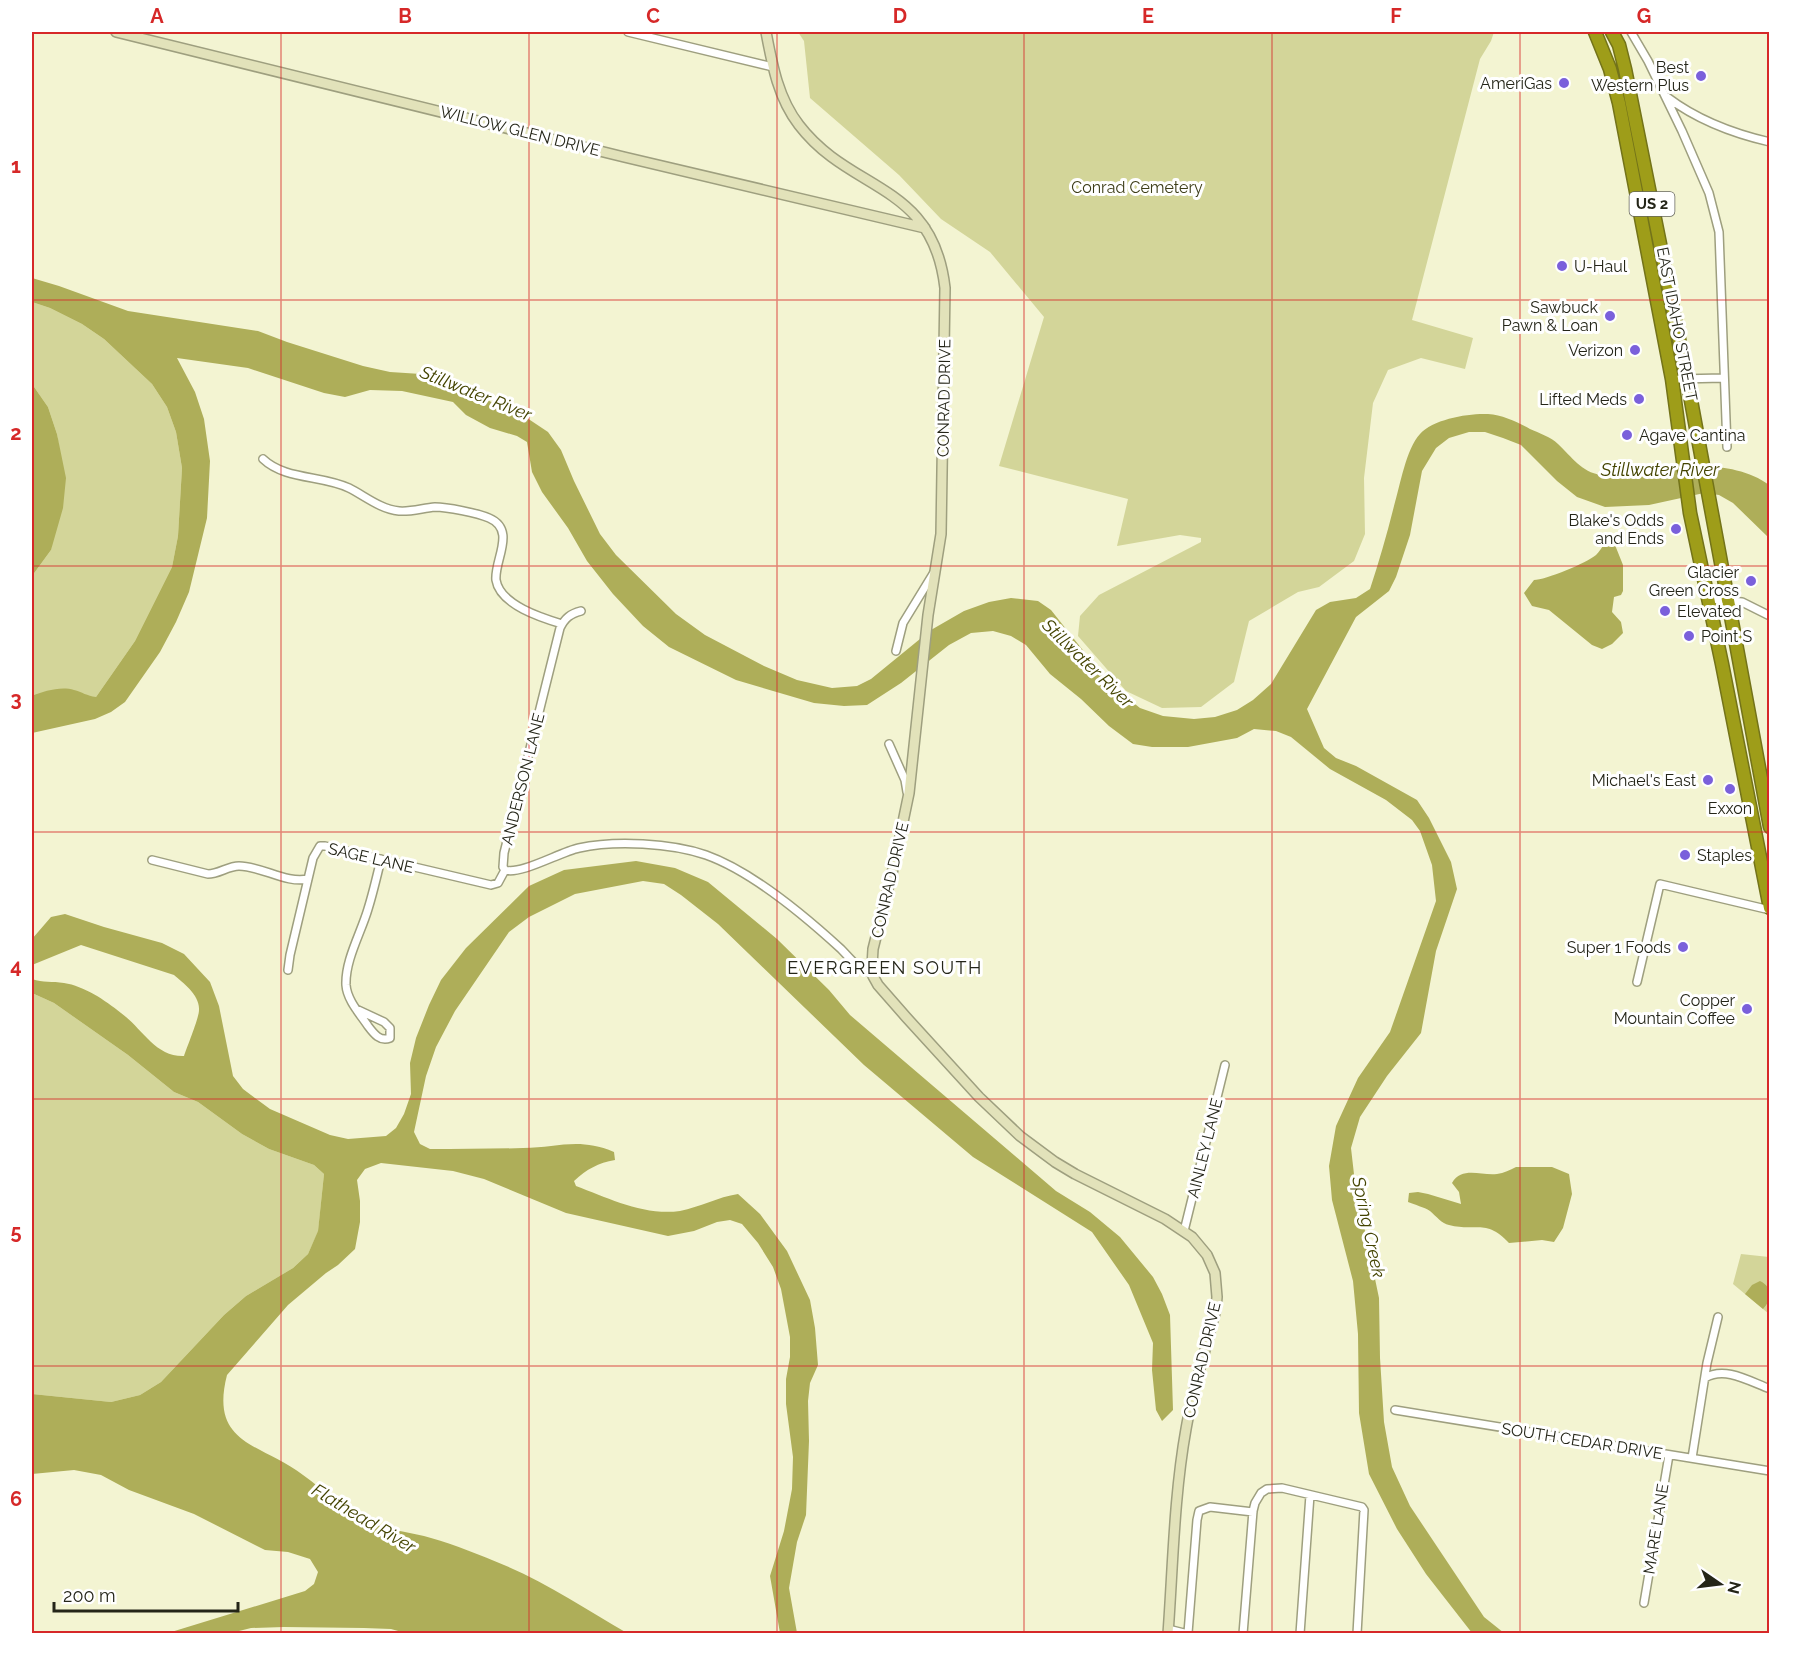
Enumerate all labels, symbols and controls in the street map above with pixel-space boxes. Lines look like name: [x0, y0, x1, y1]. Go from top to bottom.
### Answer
text: A: [150, 4, 164, 28]
text: B: [398, 4, 412, 28]
text: C: [646, 4, 660, 28]
text: D: [893, 4, 907, 28]
text: E: [1142, 4, 1154, 28]
text: F: [1390, 4, 1402, 28]
text: G: [1637, 4, 1651, 28]
place label: Best Western Plus: [1591, 58, 1690, 95]
marker: Best Western Plus: [1694, 69, 1708, 83]
place label: AmeriGas: [1480, 74, 1552, 93]
marker: AmeriGas: [1557, 76, 1571, 90]
street label: WILLOW GLEN DRIVE: [438, 102, 602, 160]
text: 1: [11, 154, 21, 178]
park label: Conrad Cemetery: [1071, 178, 1203, 197]
road number: US 2: [1630, 192, 1674, 216]
street label: EAST IDAHO STREET: [1653, 245, 1701, 403]
place label: U-Haul: [1574, 257, 1628, 276]
marker: U-Haul: [1555, 259, 1569, 273]
place label: Sawbuck Pawn & Loan: [1502, 298, 1599, 335]
marker: Sawbuck Pawn & Loan: [1603, 309, 1617, 323]
street label: CONRAD DRIVE: [933, 338, 955, 457]
place label: Verizon: [1568, 341, 1623, 360]
marker: Verizon: [1628, 343, 1642, 357]
water label: Stillwater River: [416, 361, 536, 425]
place label: Lifted Meds: [1539, 390, 1627, 409]
marker: Lifted Meds: [1632, 392, 1646, 406]
text: 2: [10, 421, 22, 445]
place label: Agave Cantina: [1639, 426, 1745, 445]
marker: Agave Cantina: [1620, 428, 1634, 442]
water label: Stillwater River: [1600, 459, 1720, 480]
place label: Blake's Odds and Ends: [1569, 511, 1664, 548]
marker: Blake's Odds and Ends: [1669, 522, 1683, 536]
place label: Glacier Green Cross: [1649, 563, 1739, 600]
marker: Glacier Green Cross: [1744, 574, 1758, 588]
place label: Elevated: [1677, 602, 1742, 621]
marker: Elevated: [1658, 604, 1672, 618]
water label: Stillwater River: [1037, 614, 1138, 712]
place label: Point S: [1701, 627, 1752, 646]
marker: Point S: [1682, 629, 1696, 643]
text: 3: [10, 687, 22, 711]
street label: ANDERSON LANE: [497, 711, 549, 847]
place label: Michael's East: [1592, 771, 1697, 790]
marker: Michael's East: [1701, 773, 1715, 787]
marker: Exxon: [1723, 782, 1737, 796]
place label: Exxon: [1708, 799, 1752, 818]
street label: CONRAD DRIVE: [867, 820, 913, 940]
street label: SAGE LANE: [326, 839, 416, 877]
place label: Staples: [1697, 846, 1752, 865]
marker: Staples: [1678, 848, 1692, 862]
place label: Super 1 Foods: [1567, 938, 1671, 957]
marker: Super 1 Foods: [1676, 940, 1690, 954]
text: 4: [10, 954, 22, 978]
district label: EVERGREEN SOUTH: [787, 957, 983, 978]
place label: Copper Mountain Coffee: [1614, 991, 1735, 1028]
marker: Copper Mountain Coffee: [1740, 1002, 1754, 1016]
street label: AINLEY LANE: [1183, 1096, 1227, 1200]
water label: Spring Creek: [1348, 1173, 1390, 1280]
text: 5: [10, 1220, 22, 1244]
street label: CONRAD DRIVE: [1179, 1300, 1225, 1420]
street label: SOUTH CEDAR DRIVE: [1500, 1419, 1664, 1463]
water label: Flathead River: [309, 1479, 420, 1557]
street label: MARE LANE: [1639, 1482, 1673, 1576]
text: 6: [10, 1487, 22, 1511]
north arrow: [1690, 1554, 1750, 1614]
scale bar: [54, 1575, 238, 1613]
text: N: [1723, 1579, 1745, 1596]
text: 200 m: [63, 1585, 116, 1606]

